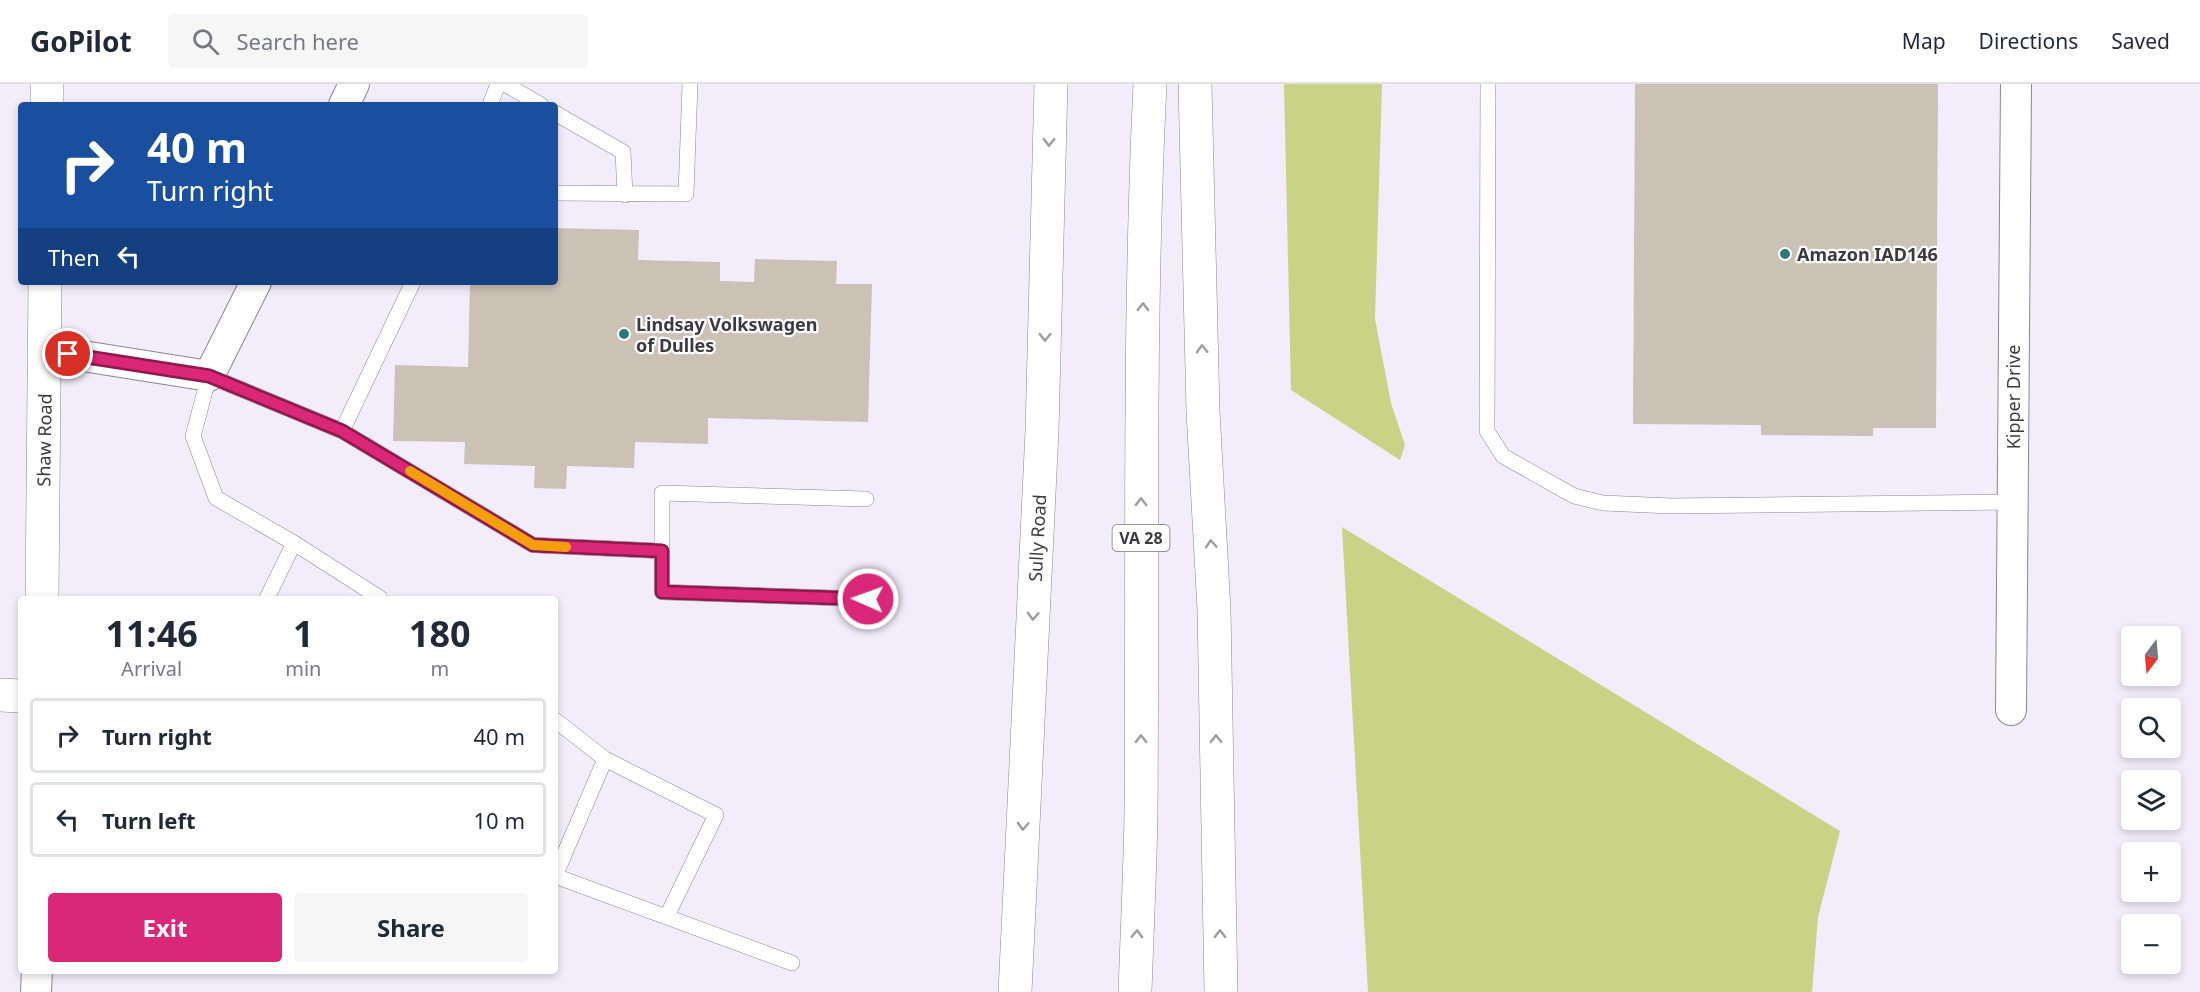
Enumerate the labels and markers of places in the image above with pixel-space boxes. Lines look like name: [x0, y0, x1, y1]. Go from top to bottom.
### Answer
place label: Amazon IAD146: [1797, 242, 1938, 266]
marker: Amazon IAD146: [1778, 247, 1792, 261]
place label: Lindsay Volkswagen of Dulles: [636, 312, 817, 357]
marker: Lindsay Volkswagen of Dulles: [617, 327, 631, 341]
pin: [42, 328, 93, 379]

